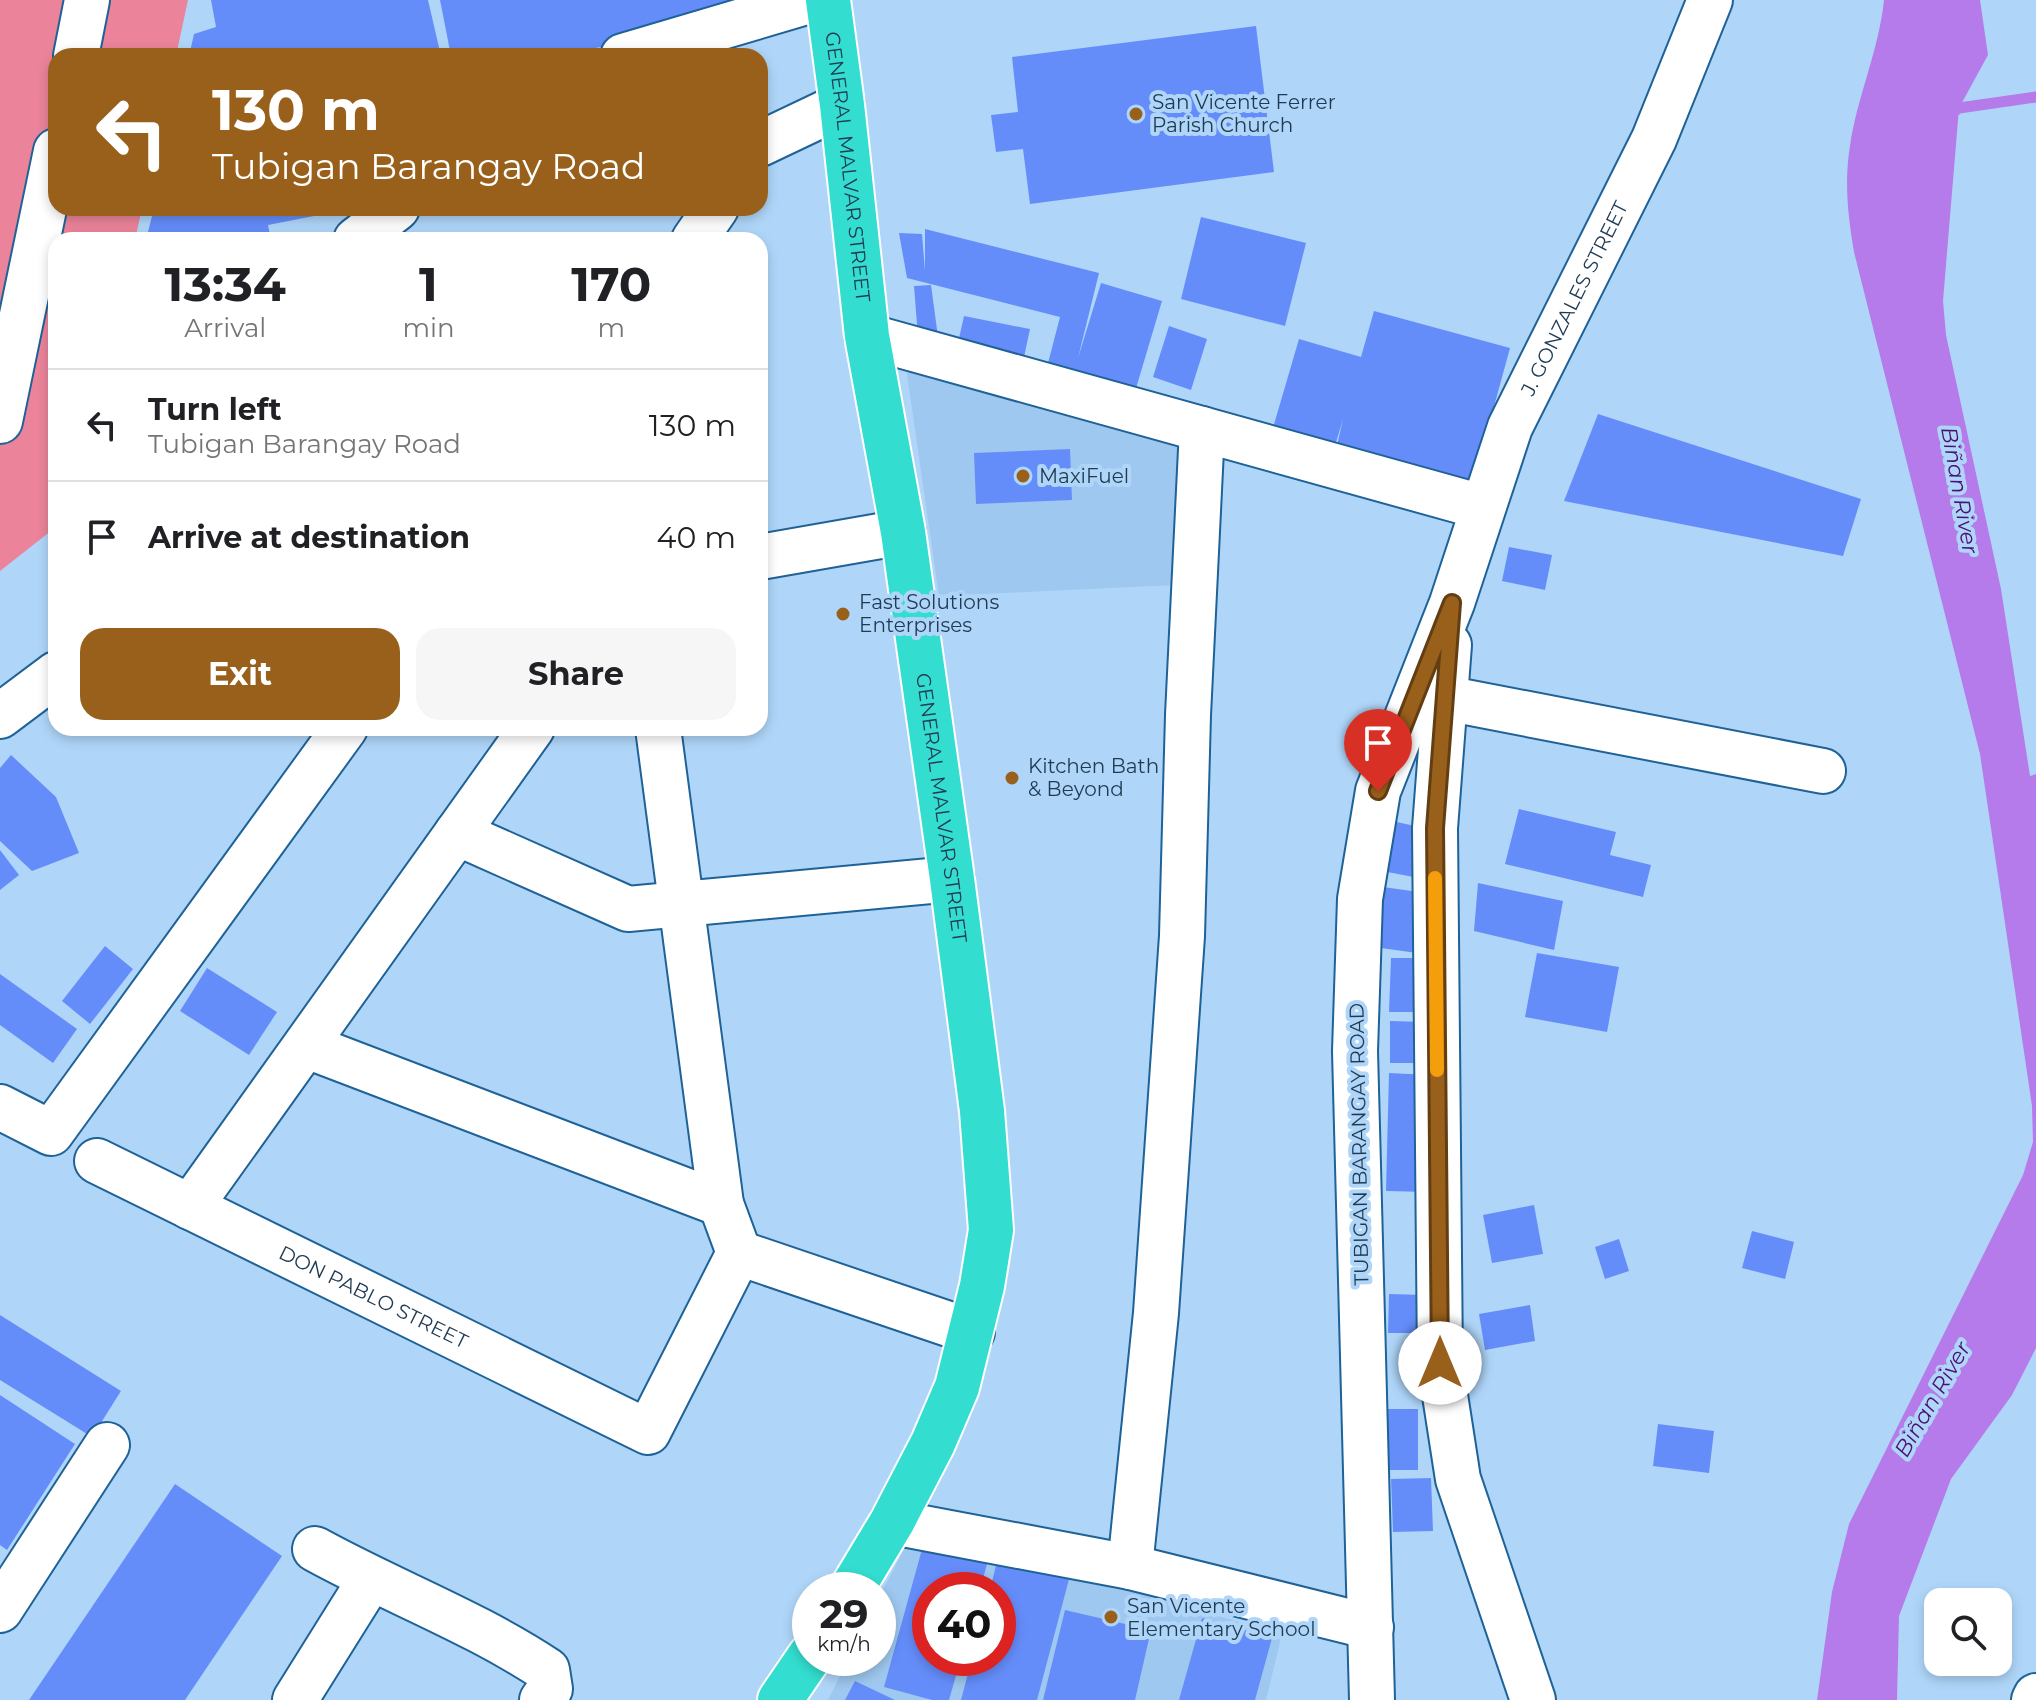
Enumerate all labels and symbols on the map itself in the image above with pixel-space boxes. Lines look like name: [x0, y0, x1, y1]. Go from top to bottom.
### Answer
street label: GENERAL MALVAR STREET: [820, 30, 875, 304]
place label: San Vicente Ferrer Parish Church: [1152, 90, 1336, 137]
marker: San Vicente Ferrer Parish Church: [1127, 105, 1145, 123]
street label: J. GONZALES STREET: [1515, 197, 1633, 400]
water label: Biñan River: [1935, 424, 1984, 557]
place label: MaxiFuel: [1039, 464, 1129, 488]
marker: MaxiFuel: [1014, 467, 1032, 485]
place label: Fast Solutions Enterprises: [859, 590, 999, 637]
marker: Fast Solutions Enterprises: [834, 605, 852, 623]
street label: GENERAL MALVAR STREET: [911, 671, 972, 945]
pin: [1344, 709, 1412, 791]
place label: Kitchen Bath & Beyond: [1028, 754, 1159, 801]
marker: Kitchen Bath & Beyond: [1003, 769, 1021, 787]
street label: TUBIGAN BARANGAY ROAD: [1345, 1003, 1373, 1285]
street label: DON PABLO STREET: [275, 1240, 472, 1354]
position arrow: [1398, 1321, 1482, 1405]
water label: Biñan River: [1889, 1336, 1977, 1462]
speed limit sign: 40: [912, 1572, 1016, 1676]
place label: San Vicente Elementary School: [1127, 1594, 1316, 1641]
marker: San Vicente Elementary School: [1102, 1608, 1120, 1626]

